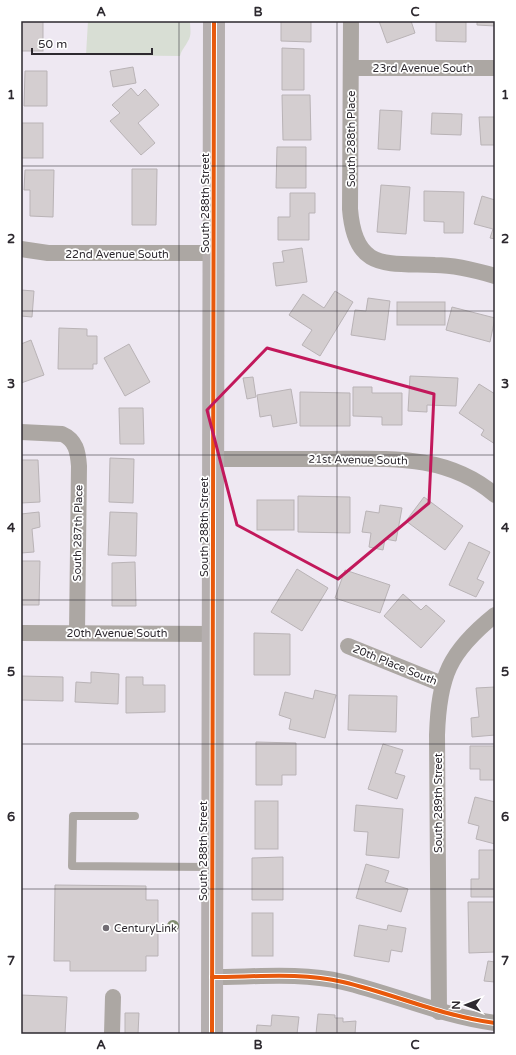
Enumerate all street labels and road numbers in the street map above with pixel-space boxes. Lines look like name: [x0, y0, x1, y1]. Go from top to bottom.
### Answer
street label: 23rd Avenue South: [373, 62, 473, 75]
street label: South 288th Place: [345, 91, 358, 187]
street label: South 288th Street: [199, 153, 212, 253]
street label: 22nd Avenue South: [65, 248, 169, 261]
street label: 21st Avenue South: [308, 453, 408, 467]
street label: South 288th Street: [198, 477, 211, 577]
street label: South 287th Place: [71, 485, 85, 581]
street label: 20th Avenue South: [67, 627, 167, 640]
street label: 20th Place South: [351, 642, 439, 688]
street label: South 289th Street: [432, 753, 445, 853]
street label: South 288th Street: [197, 801, 210, 901]

